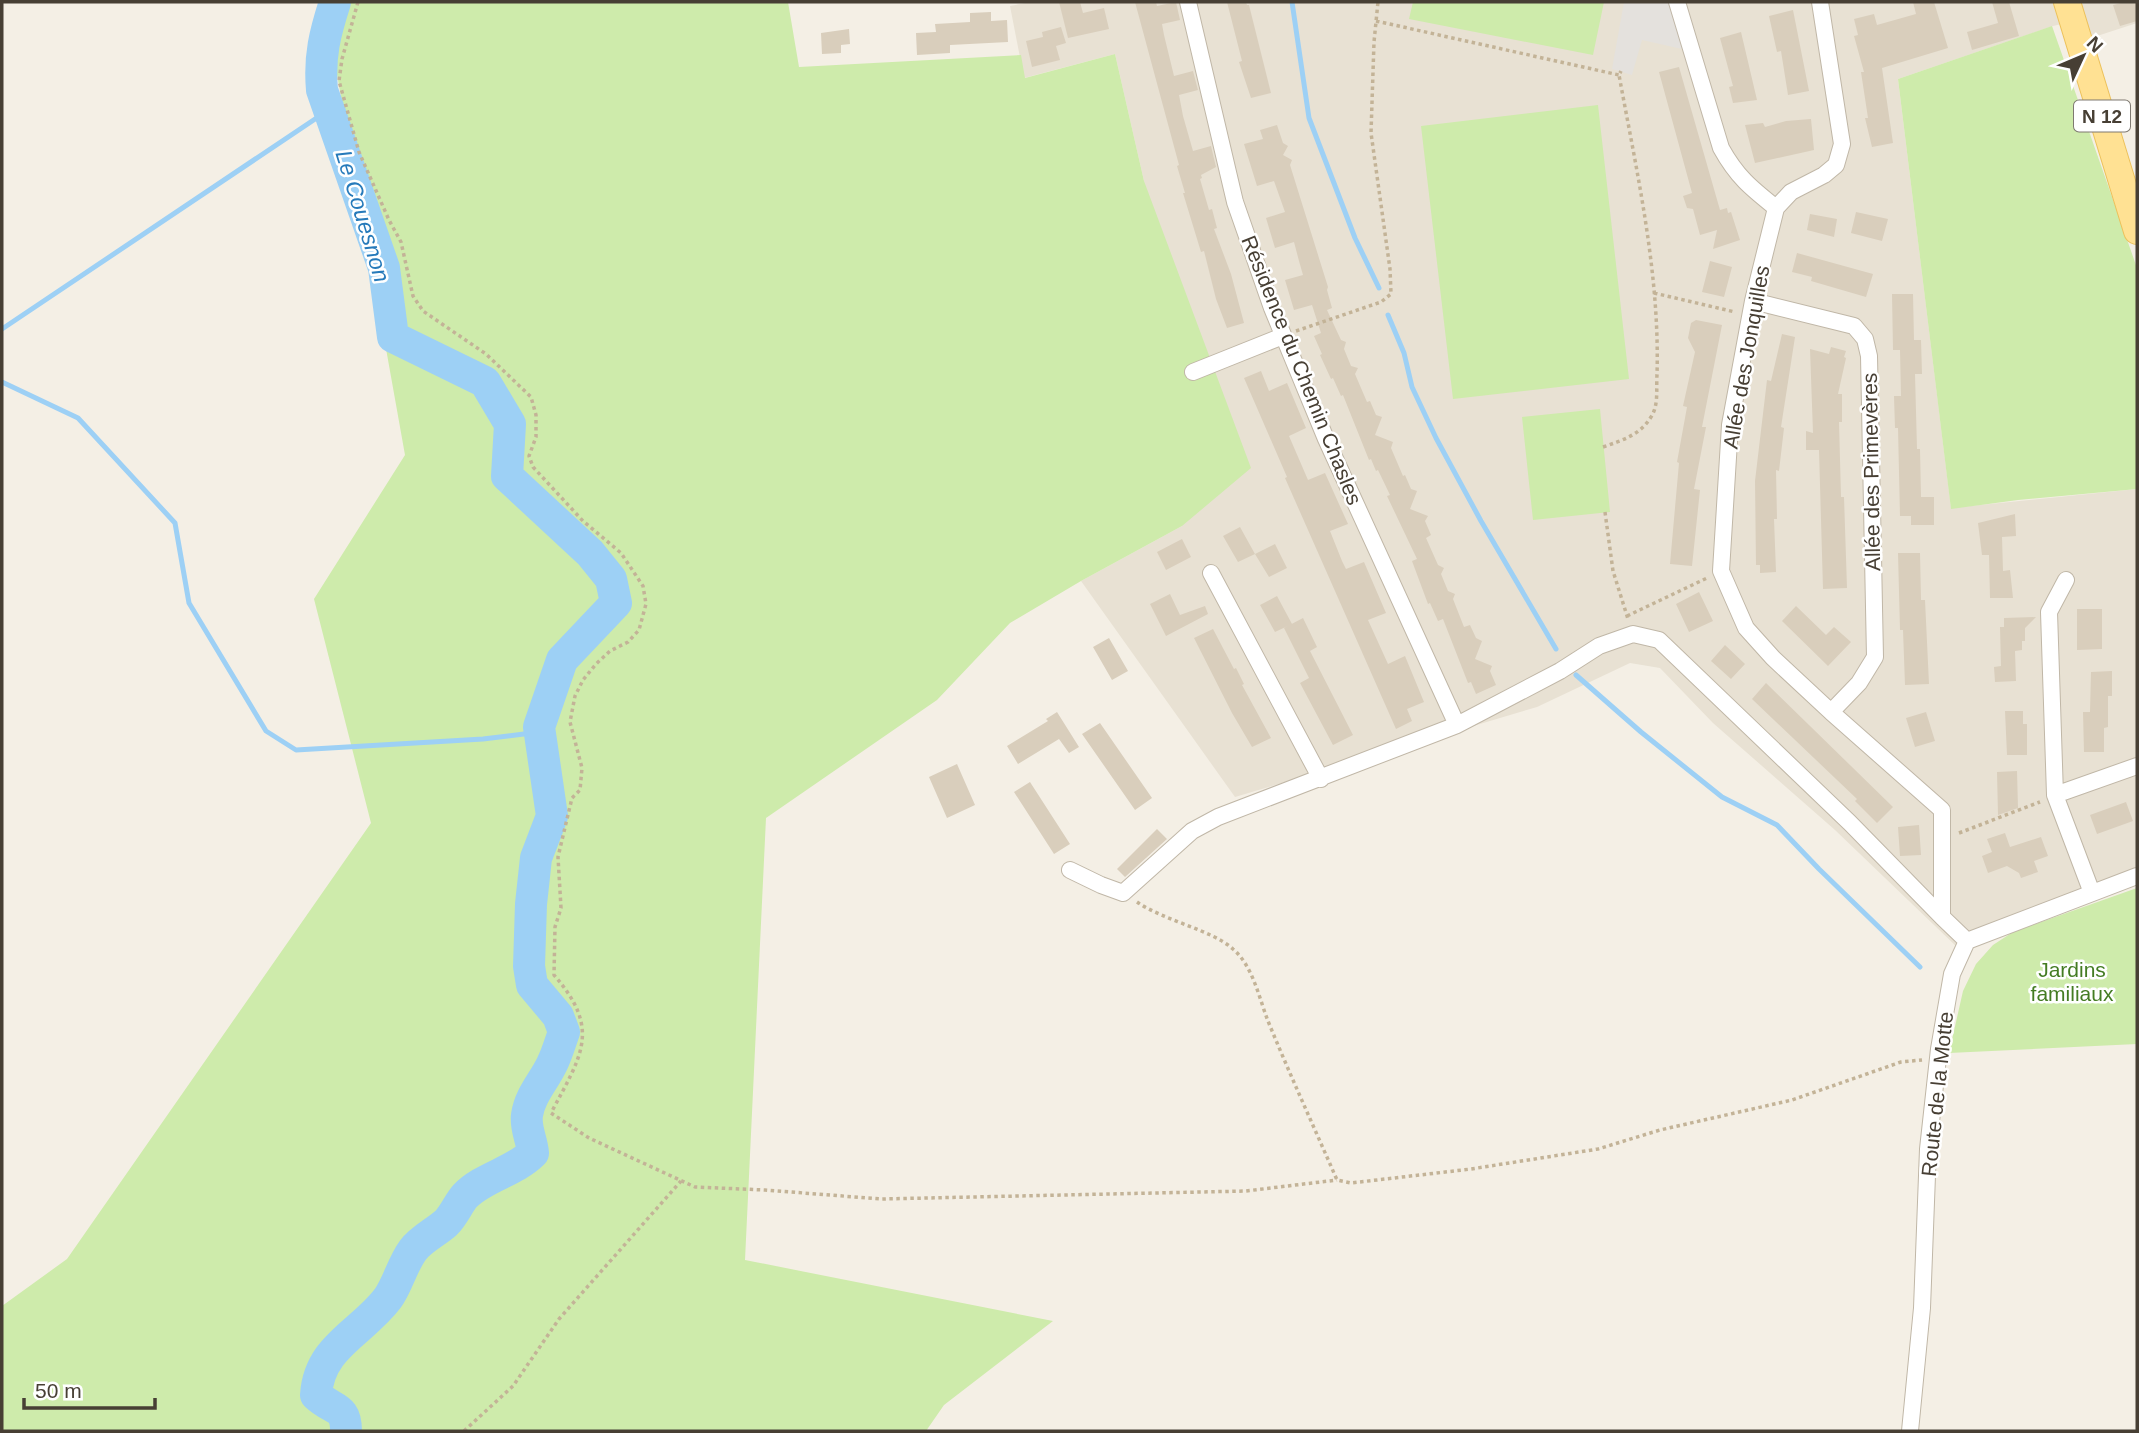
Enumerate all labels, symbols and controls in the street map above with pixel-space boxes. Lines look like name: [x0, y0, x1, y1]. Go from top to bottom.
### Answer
north arrow: [2048, 21, 2118, 91]
text: N: [2083, 32, 2107, 57]
road number: N 12: [2074, 100, 2130, 132]
water label: Le Couesnon: [331, 147, 395, 285]
street label: Résidence du Chemin Chasles: [1237, 232, 1367, 508]
street label: Allée des Jonquilles: [1719, 264, 1773, 450]
street label: Allée des Primevères: [1858, 373, 1884, 571]
park label: Jardins familiaux: [2031, 958, 2114, 1005]
street label: Route de la Motte: [1917, 1010, 1957, 1178]
scale bar: [24, 1366, 156, 1410]
text: 50 m: [35, 1379, 82, 1402]

